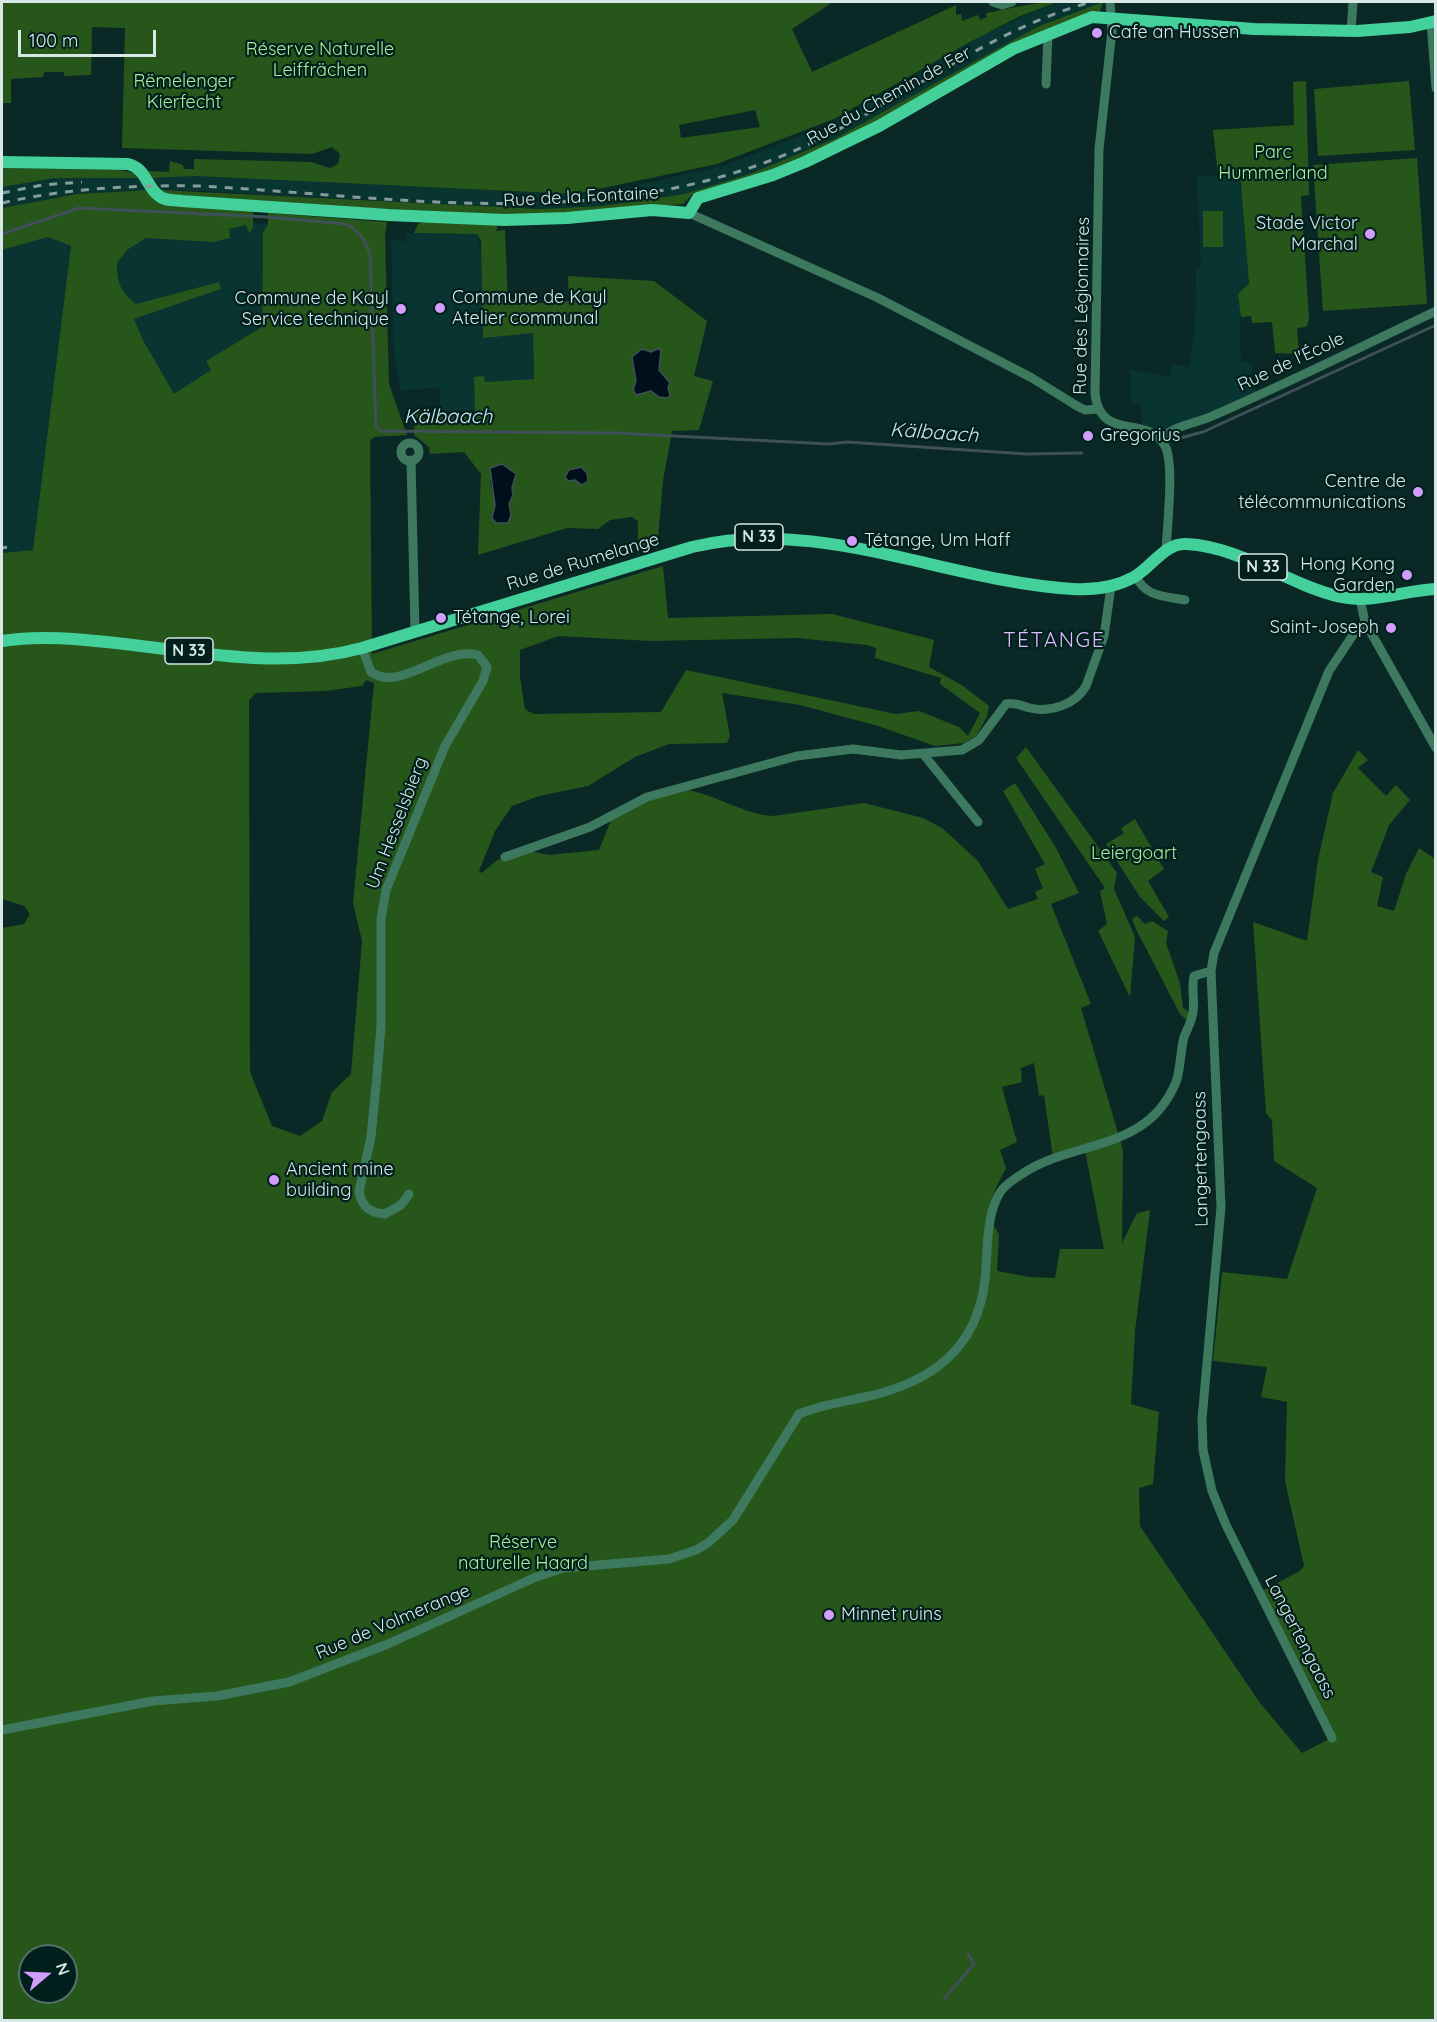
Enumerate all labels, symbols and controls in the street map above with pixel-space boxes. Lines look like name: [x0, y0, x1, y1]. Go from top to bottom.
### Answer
scale bar: [21, 18, 159, 56]
place label: Cafe an Hussen: [1109, 22, 1239, 44]
marker: Cafe an Hussen: [1090, 26, 1104, 40]
text: 100 m: [29, 29, 78, 52]
park label: Réserve Naturelle Leiffrächen: [246, 39, 394, 82]
street label: Rue du Chemin de Fer: [803, 42, 975, 150]
park label: Rëmelenger Kierfecht: [133, 71, 235, 113]
park label: Parc Hummerland: [1218, 142, 1328, 184]
street label: Rue de la Fontaine: [503, 182, 659, 212]
place label: Stade Victor Marchal: [1256, 213, 1358, 256]
street label: Rue des Légionnaires: [1070, 217, 1094, 395]
marker: Stade Victor Marchal: [1363, 227, 1377, 241]
place label: Commune de Kayl Atelier communal: [452, 287, 607, 330]
place label: Commune de Kayl Service technique: [234, 288, 389, 330]
marker: Commune de Kayl Atelier communal: [433, 301, 447, 315]
marker: Commune de Kayl Service technique: [394, 302, 408, 316]
street label: Rue de l'École: [1234, 328, 1348, 396]
water label: Kälbaach: [404, 405, 492, 429]
water label: Kälbaach: [889, 418, 979, 448]
place label: Gregorius: [1100, 425, 1180, 447]
marker: Gregorius: [1081, 429, 1095, 443]
place label: Centre de télécommunications: [1238, 471, 1406, 514]
marker: Centre de télécommunications: [1411, 485, 1425, 499]
road number: N 33: [735, 524, 783, 550]
street label: Rue de Rumelange: [504, 529, 662, 595]
place label: Tétange, Um Haff: [864, 530, 1011, 552]
marker: Tétange, Um Haff: [845, 534, 859, 548]
road number: N 33: [1239, 554, 1287, 580]
place label: Hong Kong Garden: [1300, 554, 1395, 596]
marker: Hong Kong Garden: [1400, 568, 1414, 582]
place label: Tétange, Lorei: [453, 607, 570, 629]
marker: Tétange, Lorei: [434, 611, 448, 625]
place label: Saint-Joseph: [1270, 617, 1379, 639]
marker: Saint-Joseph: [1384, 621, 1398, 635]
district label: TÉTANGE: [1003, 628, 1105, 654]
road number: N 33: [165, 638, 213, 664]
street label: Um Hesselsbierg: [362, 754, 432, 892]
park label: Leiergoart: [1091, 843, 1177, 865]
street label: Langertengaass: [1189, 1091, 1213, 1227]
place label: Ancient mine building: [286, 1159, 394, 1202]
marker: Ancient mine building: [267, 1173, 281, 1187]
park label: Réserve naturelle Haard: [458, 1532, 588, 1574]
street label: Langertengaass: [1260, 1572, 1340, 1702]
street label: Rue de Volmerange: [313, 1580, 473, 1664]
place label: Minnet ruins: [841, 1604, 942, 1626]
marker: Minnet ruins: [822, 1608, 836, 1622]
north arrow: [18, 1944, 78, 2004]
text: N: [52, 1960, 74, 1978]

